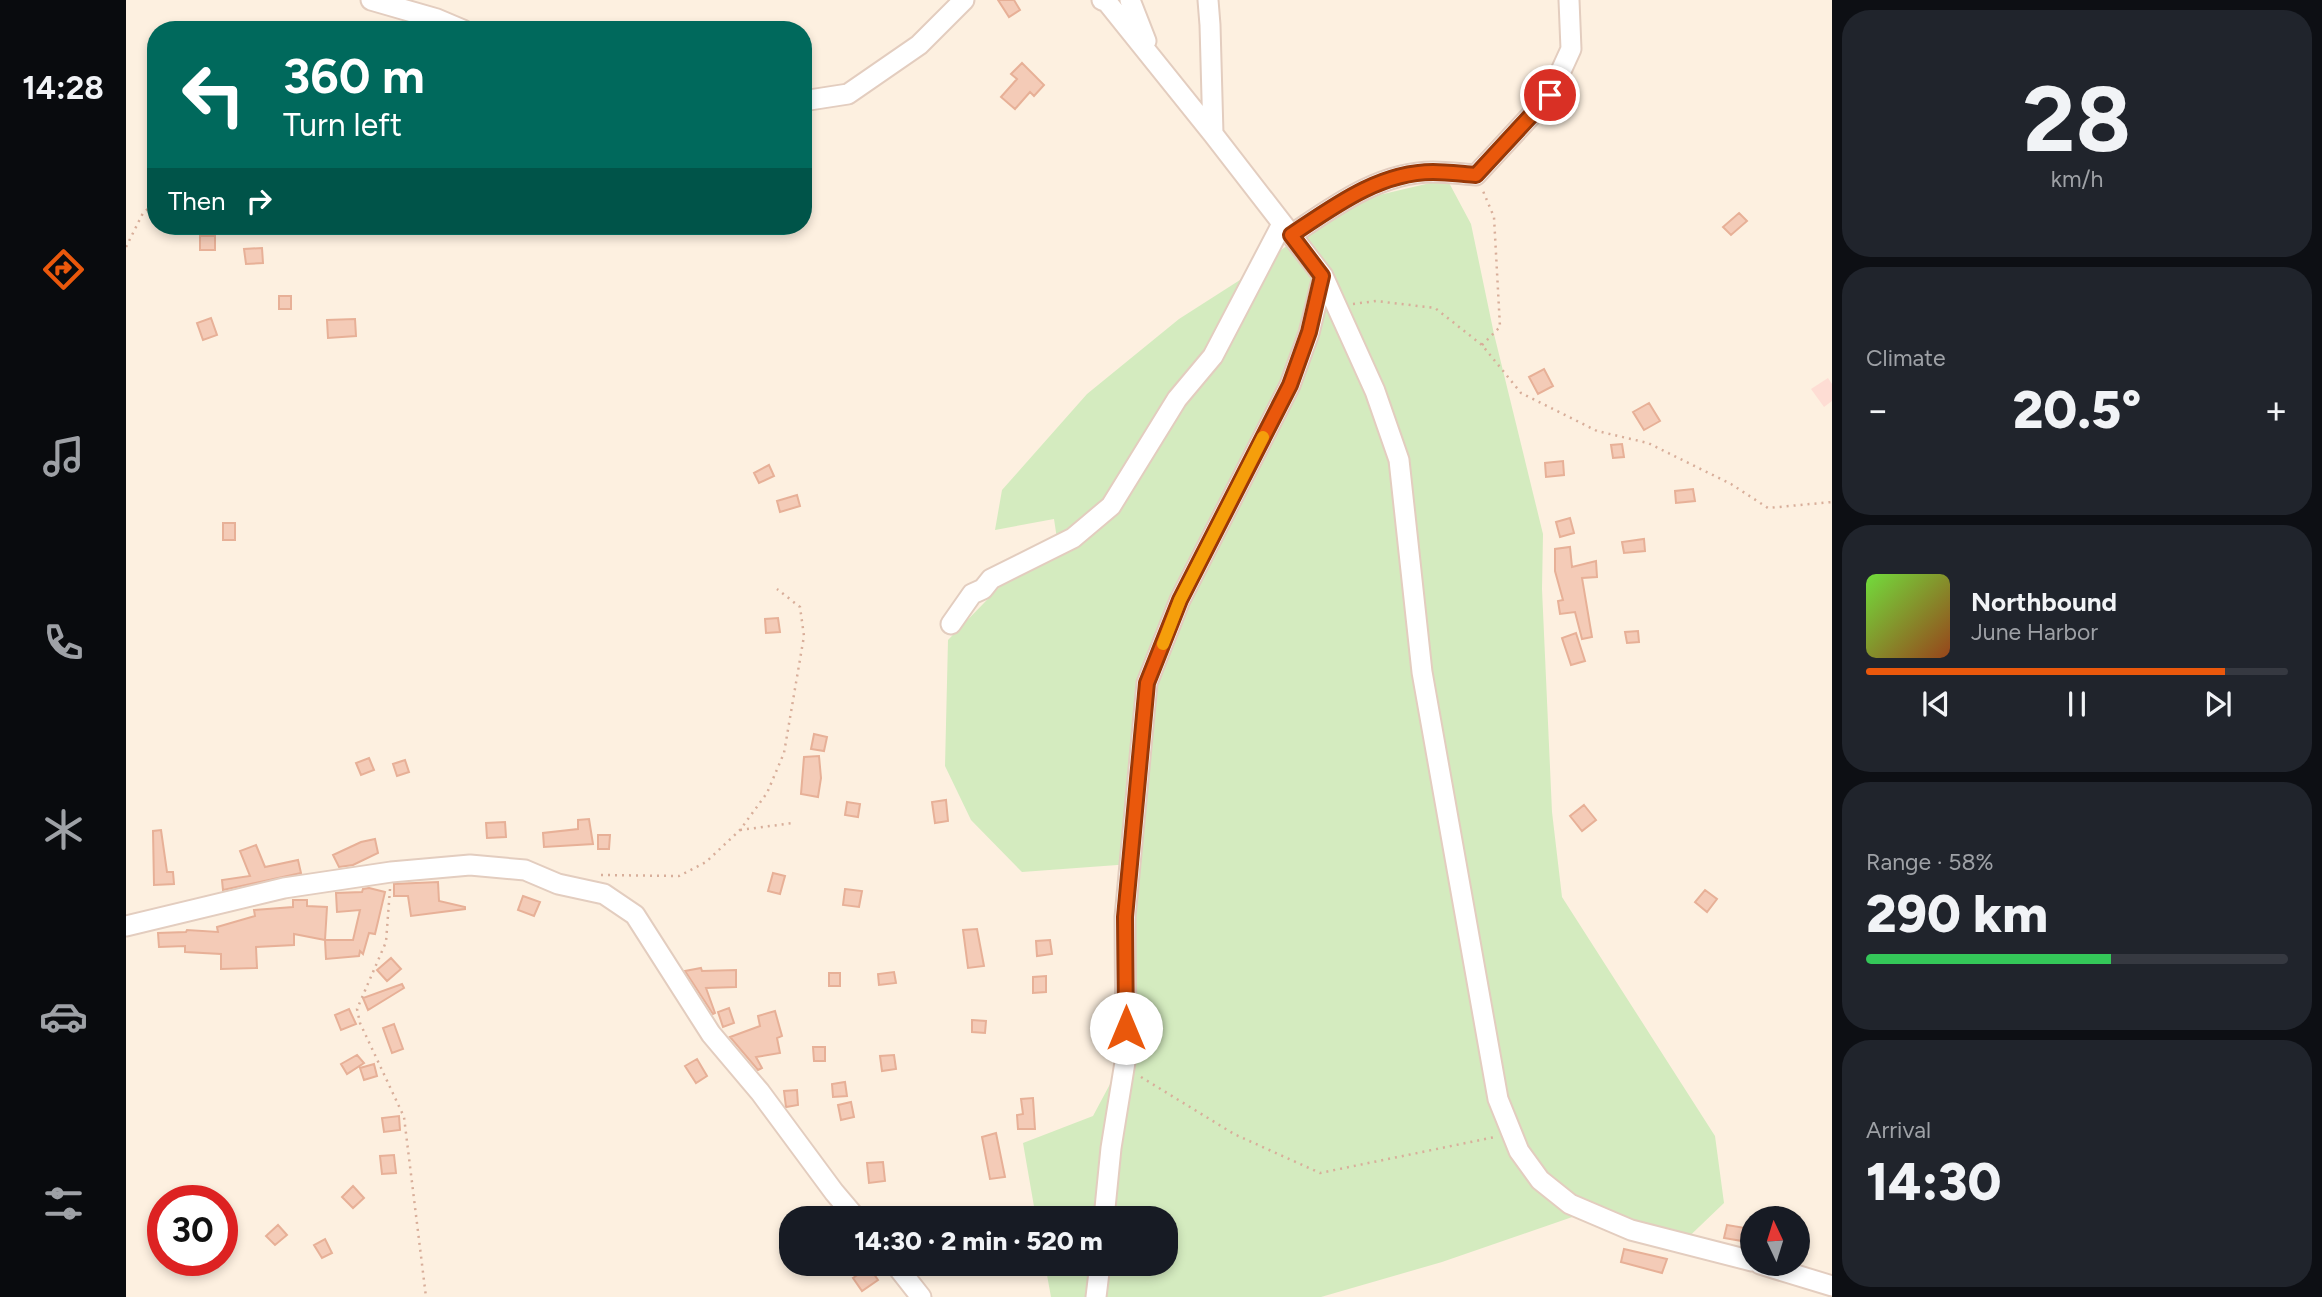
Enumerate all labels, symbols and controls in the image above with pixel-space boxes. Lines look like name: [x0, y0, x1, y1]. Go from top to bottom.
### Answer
text: 360 m: [283, 46, 425, 105]
icon: left: [168, 49, 259, 140]
pin: [1520, 65, 1580, 125]
text: 28: [2023, 65, 2131, 174]
text: 14:28: [22, 69, 104, 107]
icon: arrive: [1531, 76, 1569, 114]
text: Turn left: [283, 106, 402, 144]
text: km/h: [2051, 165, 2103, 193]
icon: right: [240, 182, 278, 220]
text: Then: [168, 185, 226, 217]
icon: directions: [39, 245, 88, 294]
text: Climate: [1866, 344, 1945, 372]
text: 20.5°: [2013, 379, 2141, 441]
text: −: [1866, 387, 1890, 433]
text: +: [2264, 387, 2288, 433]
icon: music: [39, 432, 88, 481]
text: Northbound: [1971, 586, 2117, 618]
icon: phone: [39, 618, 88, 667]
text: June Harbor: [1971, 618, 2098, 646]
icon: previous: [1917, 685, 1955, 723]
icon: pause: [2058, 685, 2096, 723]
icon: next: [2199, 685, 2237, 723]
icon: climate: [39, 805, 88, 854]
text: Range · 58%: [1866, 848, 1994, 876]
text: 290 km: [1866, 883, 2048, 945]
position arrow: [1089, 991, 1163, 1065]
icon: car: [39, 992, 88, 1041]
text: Arrival: [1866, 1116, 1931, 1144]
text: 14:30: [1866, 1151, 2001, 1213]
icon: filters: [39, 1179, 88, 1228]
speed limit sign: 30: [147, 1185, 238, 1276]
north arrow: [1740, 1206, 1810, 1276]
map controls: [1740, 1206, 1810, 1276]
text: 14:30 · 2 min · 520 m: [854, 1225, 1103, 1257]

